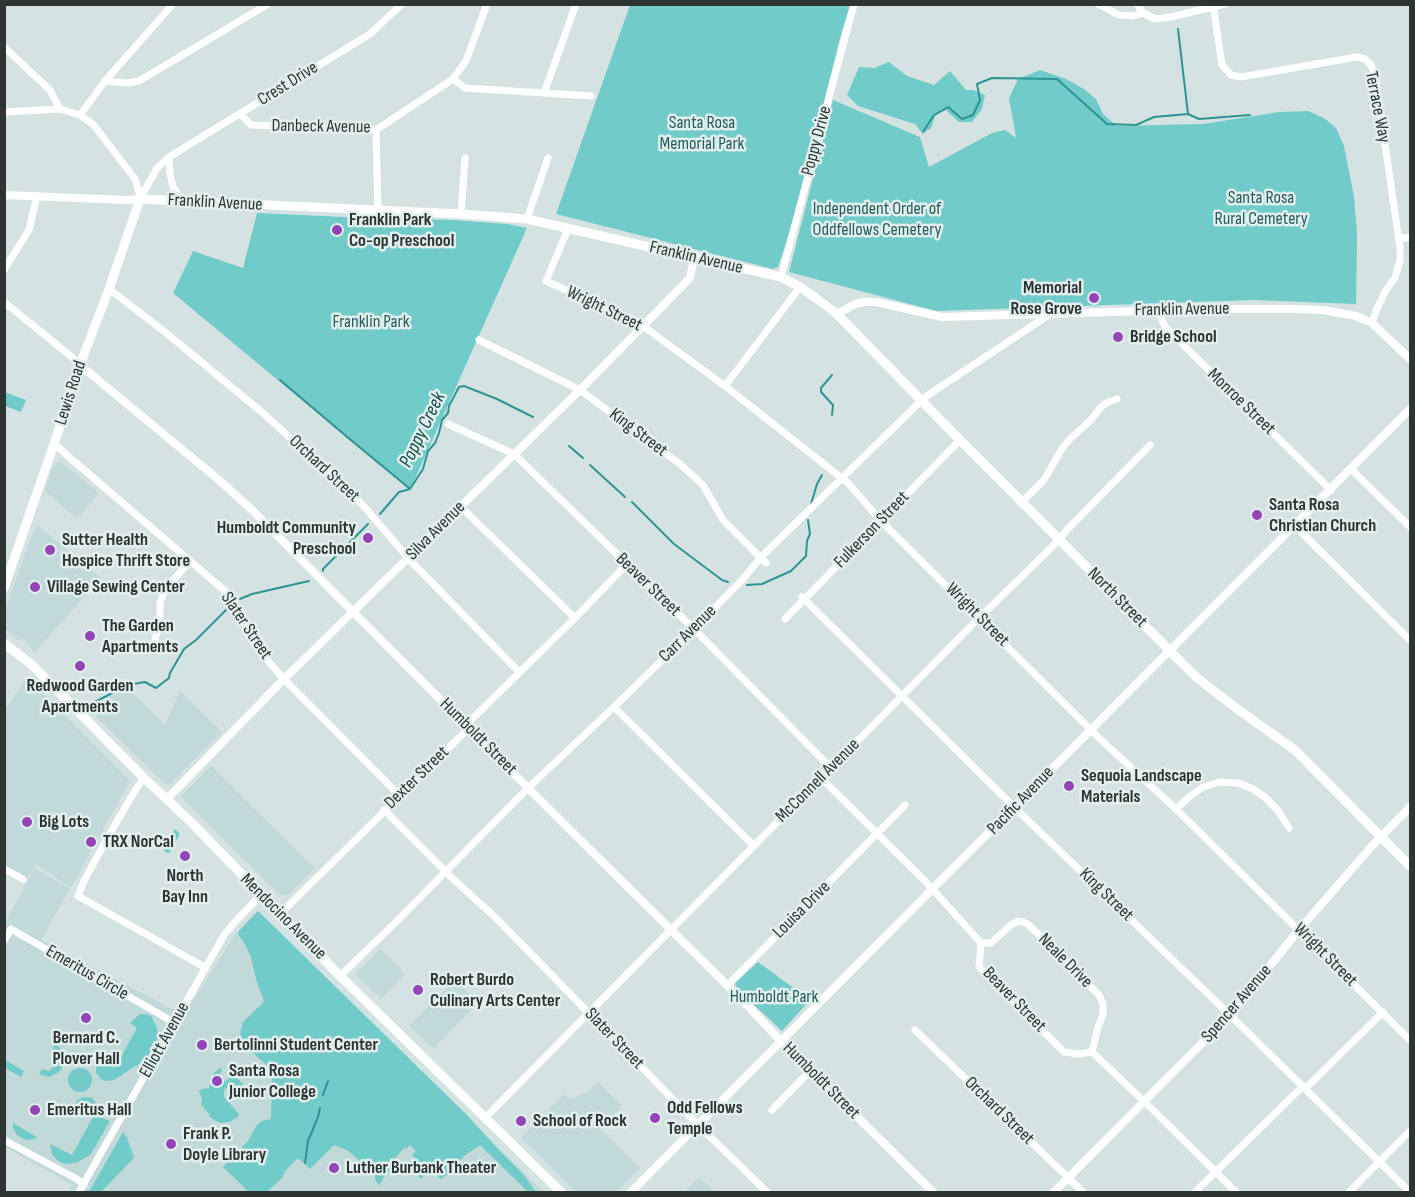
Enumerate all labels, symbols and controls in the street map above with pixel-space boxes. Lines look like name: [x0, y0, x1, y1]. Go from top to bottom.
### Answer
street label: Crest Drive: [254, 57, 322, 111]
street label: Terrace Way: [1359, 69, 1395, 145]
street label: Poppy Drive: [797, 104, 837, 178]
park label: Santa Rosa Memorial Park: [660, 112, 744, 154]
street label: Danbeck Avenue: [271, 115, 371, 139]
park label: Santa Rosa Rural Cemetery: [1214, 187, 1308, 230]
street label: Franklin Avenue: [167, 190, 263, 216]
park label: Independent Order of Oddfellows Cemetery: [813, 198, 941, 240]
place label: Franklin Park Co-op Preschool: [349, 209, 454, 252]
marker: Franklin Park Co-op Preschool: [330, 223, 344, 237]
street label: Franklin Avenue: [647, 237, 745, 279]
place label: Memorial Rose Grove: [1011, 277, 1082, 320]
street label: Wright Street: [563, 281, 645, 337]
marker: Memorial Rose Grove: [1087, 291, 1101, 305]
street label: Franklin Avenue: [1134, 298, 1230, 322]
park label: Franklin Park: [332, 311, 410, 333]
place label: Bridge School: [1130, 326, 1217, 348]
marker: Bridge School: [1111, 330, 1125, 344]
street label: Lewis Road: [50, 358, 92, 428]
street label: Monroe Street: [1202, 364, 1280, 440]
water label: Poppy Creek: [394, 388, 452, 472]
street label: King Street: [605, 404, 671, 462]
street label: Orchard Street: [284, 431, 364, 507]
street label: Fulkerson Street: [830, 487, 914, 573]
place label: Santa Rosa Christian Church: [1269, 494, 1376, 536]
street label: Silva Avenue: [402, 497, 470, 565]
marker: Santa Rosa Christian Church: [1250, 508, 1264, 522]
place label: Humboldt Community Preschool: [217, 517, 356, 560]
place label: Sutter Health Hospice Thrift Store: [62, 529, 190, 572]
marker: Humboldt Community Preschool: [361, 531, 375, 545]
marker: Sutter Health Hospice Thrift Store: [43, 543, 57, 557]
street label: Beaver Street: [611, 549, 685, 621]
street label: North Street: [1082, 563, 1152, 633]
place label: Village Sewing Center: [47, 576, 185, 598]
street label: Wright Street: [941, 579, 1013, 651]
marker: Village Sewing Center: [28, 580, 42, 594]
street label: Slater Street: [216, 588, 276, 664]
street label: Carr Avenue: [655, 601, 721, 667]
place label: The Garden Apartments: [102, 615, 178, 658]
marker: The Garden Apartments: [83, 629, 97, 643]
marker: Redwood Garden Apartments: [73, 659, 87, 673]
place label: Redwood Garden Apartments: [27, 675, 133, 718]
street label: Humboldt Street: [435, 694, 521, 780]
street label: McConnell Avenue: [771, 734, 865, 828]
street label: Dexter Street: [380, 742, 454, 814]
street label: Pacific Avenue: [983, 762, 1059, 840]
place label: Sequoia Landscape Materials: [1081, 765, 1202, 808]
marker: Sequoia Landscape Materials: [1062, 779, 1076, 793]
place label: Big Lots: [39, 811, 89, 833]
marker: Big Lots: [20, 815, 34, 829]
place label: TRX NorCal: [103, 831, 174, 853]
marker: TRX NorCal: [84, 835, 98, 849]
marker: North Bay Inn: [178, 849, 192, 863]
street label: King Street: [1074, 864, 1138, 926]
place label: North Bay Inn: [162, 865, 208, 908]
street label: Mendocino Avenue: [235, 869, 331, 965]
street label: Louisa Drive: [769, 877, 835, 943]
street label: Wright Street: [1289, 919, 1361, 991]
street label: Neale Drive: [1033, 929, 1097, 993]
street label: Emeritus Circle: [42, 941, 132, 1005]
street label: Spencer Avenue: [1197, 961, 1277, 1047]
street label: Beaver Street: [978, 963, 1050, 1037]
place label: Robert Burdo Culinary Arts Center: [430, 969, 560, 1012]
marker: Robert Burdo Culinary Arts Center: [411, 983, 425, 997]
park label: Humboldt Park: [730, 986, 818, 1008]
street label: Elliott Avenue: [135, 998, 195, 1082]
street label: Slater Street: [580, 1004, 648, 1074]
marker: Bernard C. Plover Hall: [79, 1011, 93, 1025]
place label: Bernard C. Plover Hall: [52, 1027, 120, 1070]
place label: Bertolinni Student Center: [214, 1034, 378, 1056]
marker: Bertolinni Student Center: [195, 1038, 209, 1052]
street label: Humboldt Street: [778, 1038, 864, 1124]
place label: Santa Rosa Junior College: [229, 1060, 316, 1102]
street label: Orchard Street: [960, 1072, 1038, 1150]
marker: Santa Rosa Junior College: [210, 1074, 224, 1088]
place label: Odd Fellows Temple: [667, 1097, 743, 1140]
place label: Emeritus Hall: [47, 1099, 131, 1121]
marker: Emeritus Hall: [28, 1103, 42, 1117]
place label: School of Rock: [533, 1110, 627, 1132]
marker: Odd Fellows Temple: [648, 1111, 662, 1125]
marker: School of Rock: [514, 1114, 528, 1128]
place label: Frank P. Doyle Library: [183, 1123, 266, 1166]
marker: Frank P. Doyle Library: [164, 1137, 178, 1151]
place label: Luther Burbank Theater: [346, 1157, 496, 1179]
marker: Luther Burbank Theater: [327, 1161, 341, 1175]

